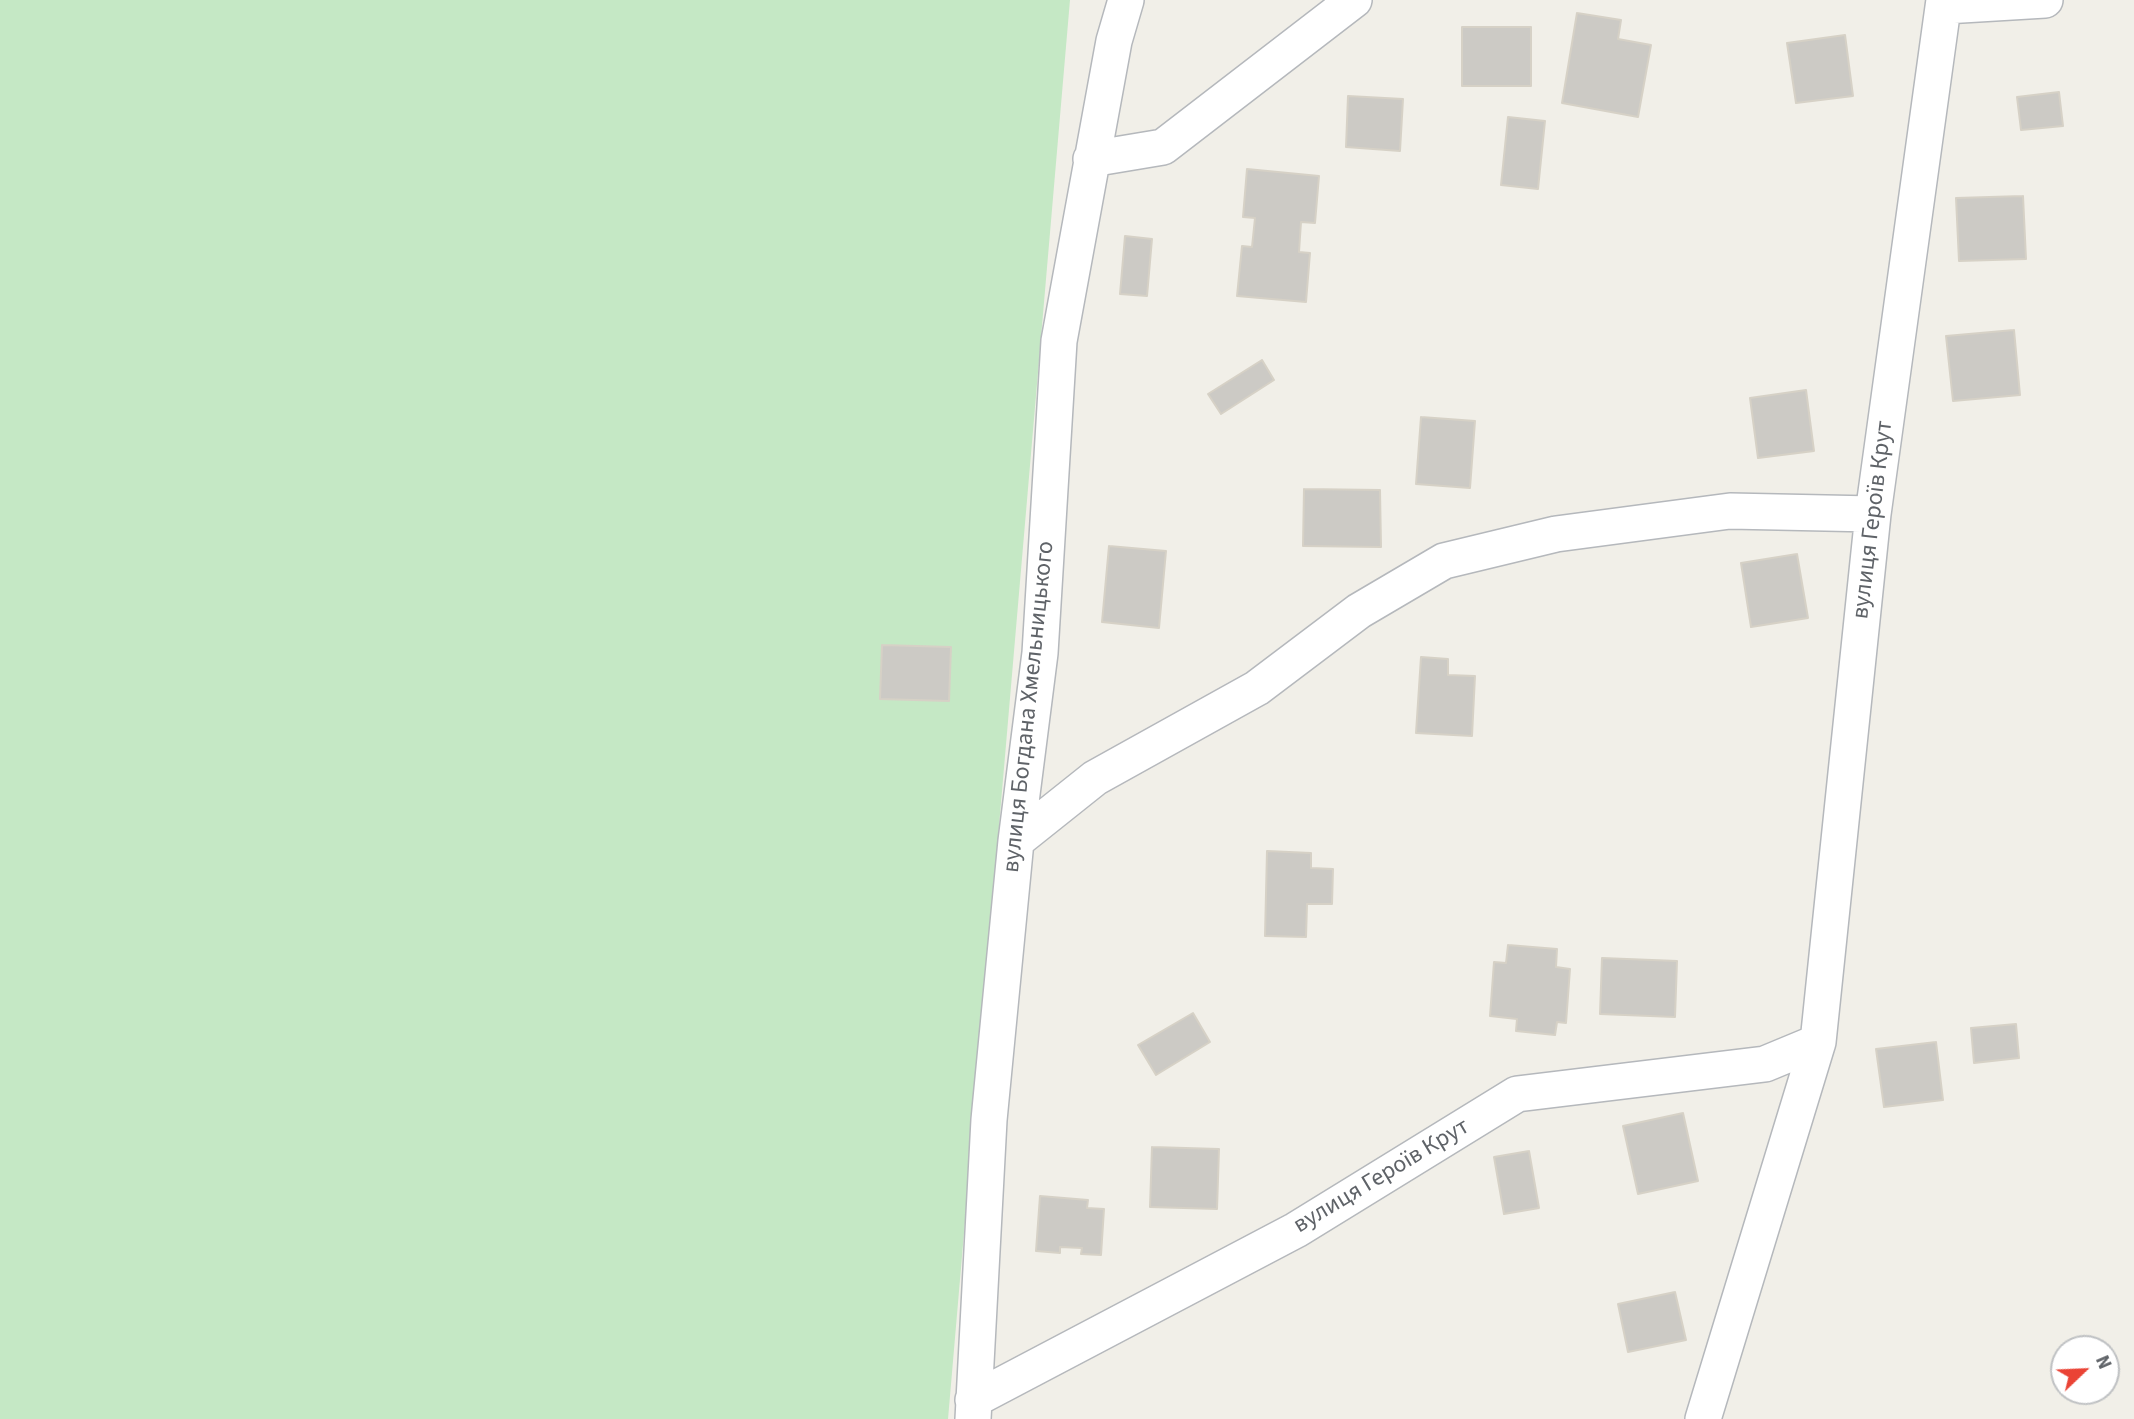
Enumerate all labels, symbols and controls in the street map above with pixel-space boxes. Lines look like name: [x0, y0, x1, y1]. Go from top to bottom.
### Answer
street label: вулиця Героїв Крут: [1848, 419, 1900, 621]
street label: вулиця Богдана Хмельницького: [998, 540, 1062, 874]
street label: вулиця Героїв Крут: [1289, 1113, 1475, 1241]
north arrow: [2050, 1335, 2120, 1405]
text: N: [2088, 1351, 2118, 1373]

